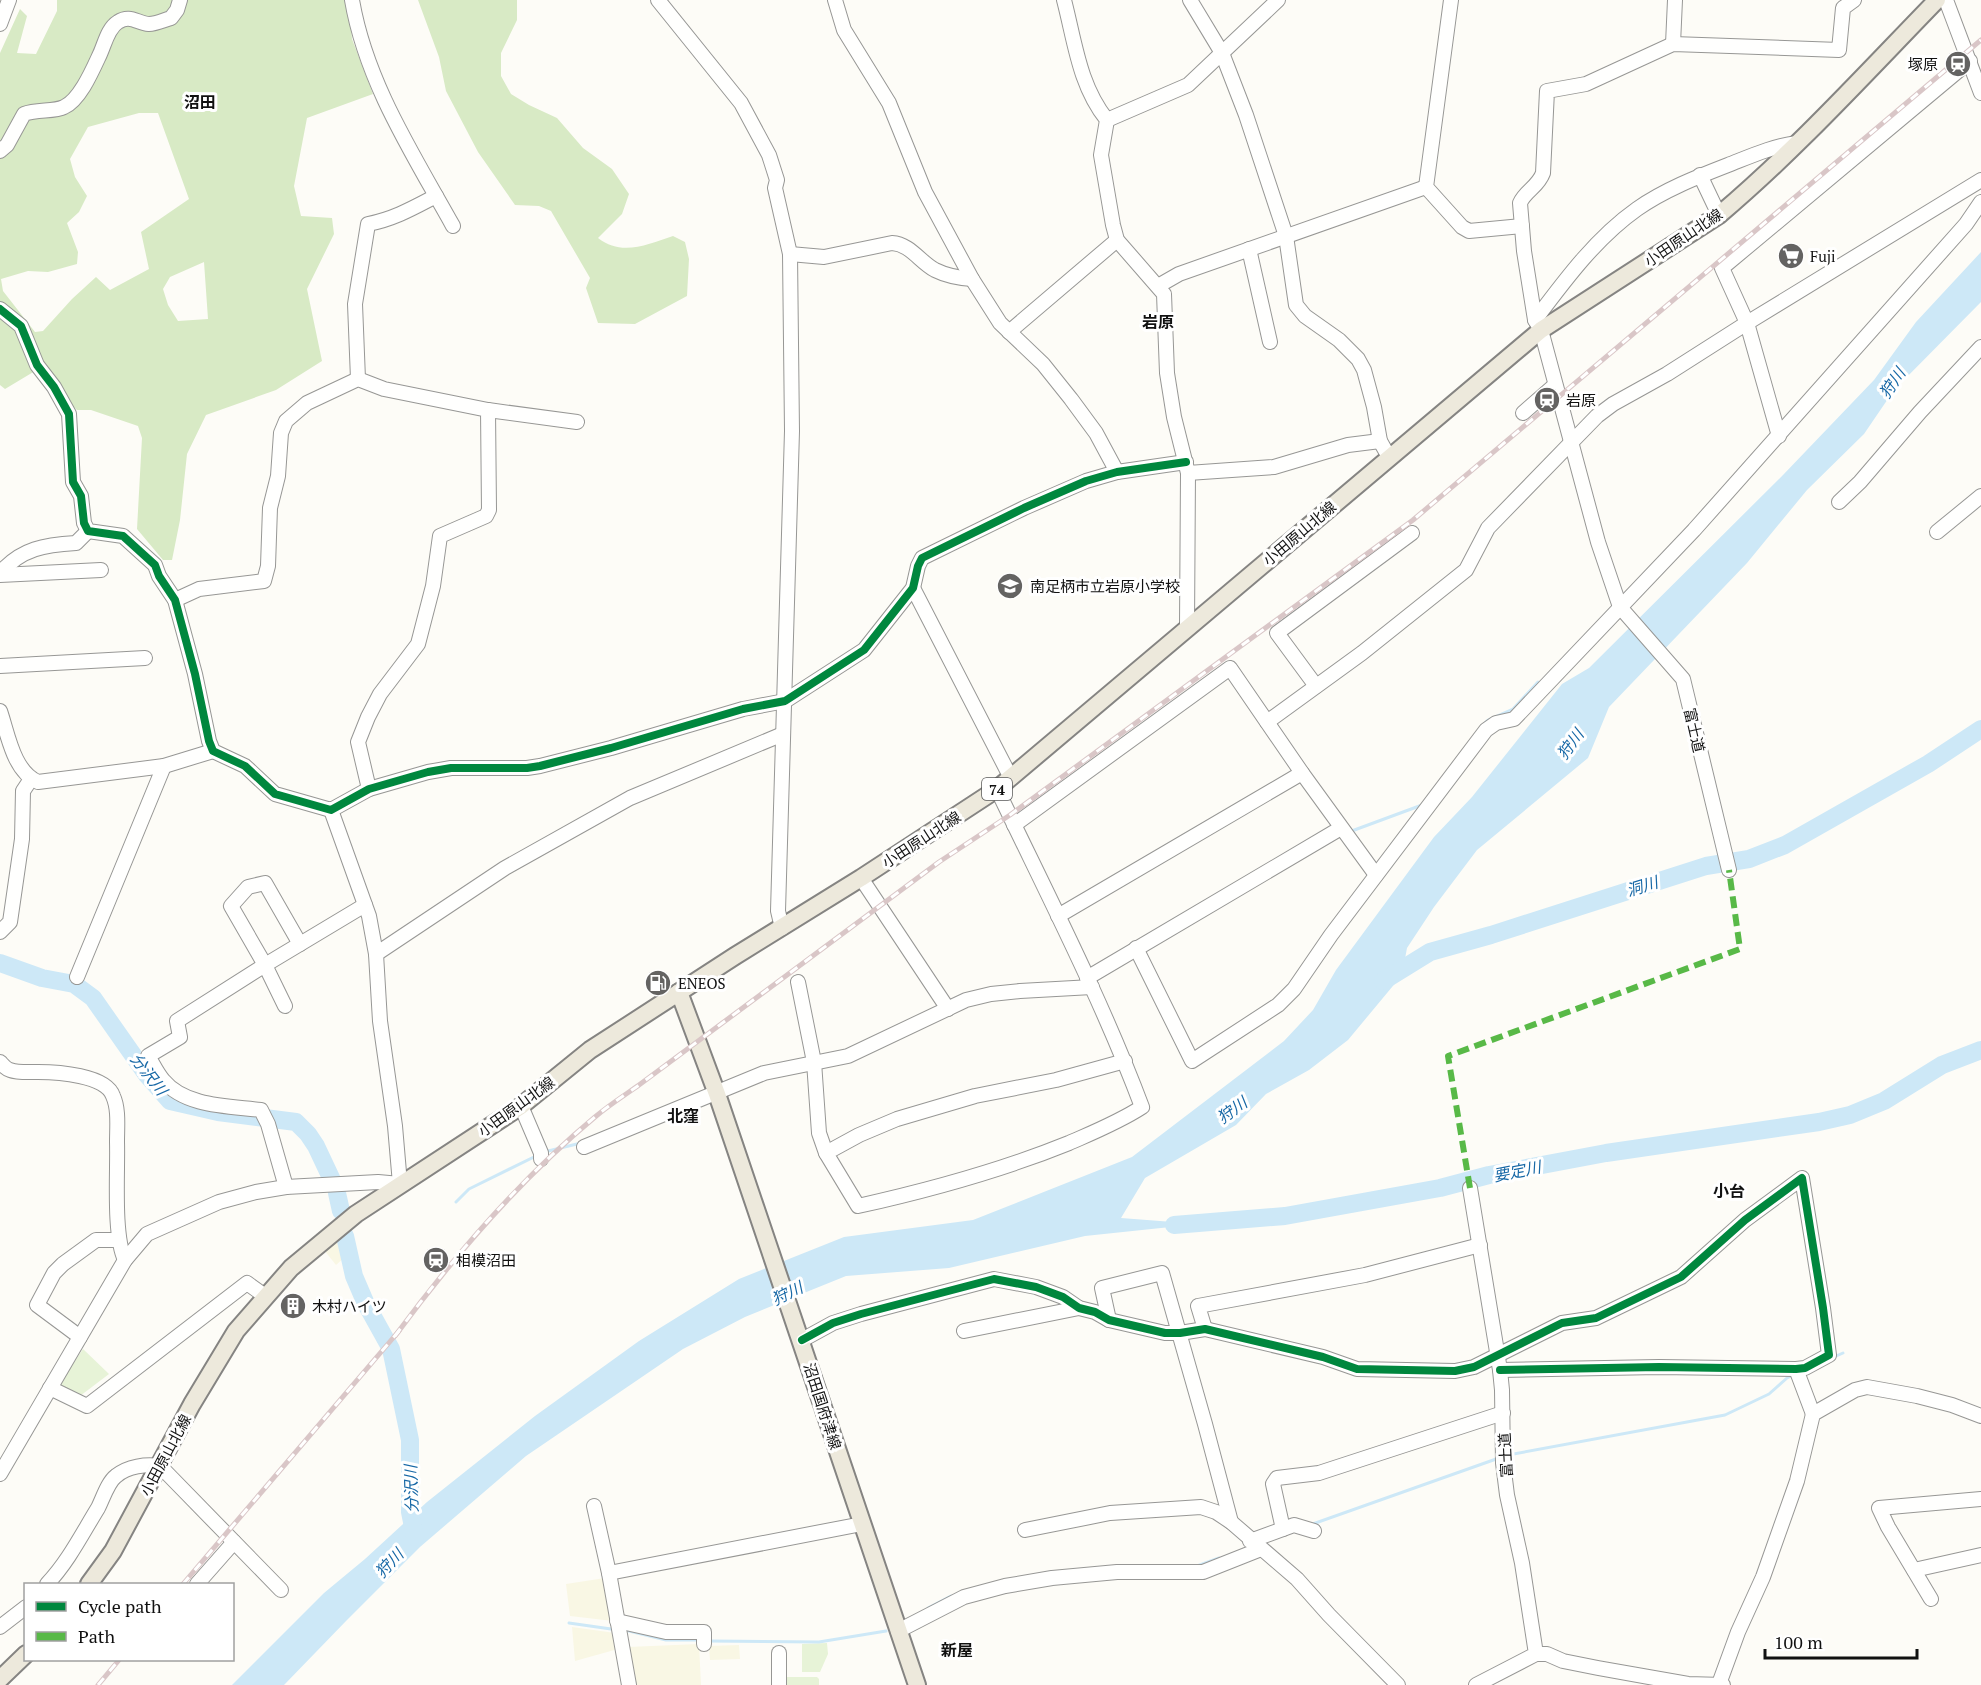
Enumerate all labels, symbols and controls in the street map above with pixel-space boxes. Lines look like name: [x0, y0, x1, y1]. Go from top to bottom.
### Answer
station icon: 塚原: [1943, 49, 1973, 79]
place label: 塚原: [1908, 54, 1938, 74]
district label: 沼田: [184, 91, 216, 113]
street label: 小田原山北線: [1640, 204, 1726, 270]
supermarket icon: Fuji: [1776, 241, 1806, 271]
place label: Fuji: [1810, 246, 1836, 266]
district label: 岩原: [1142, 311, 1174, 333]
water label: 狩川: [1874, 362, 1911, 402]
station icon: 岩原: [1532, 385, 1562, 415]
place label: 岩原: [1566, 390, 1596, 410]
street label: 小田原山北線: [1258, 496, 1340, 570]
school or university icon: 南足柄市立岩原小学校: [995, 571, 1025, 601]
place label: 南足柄市立岩原小学校: [1030, 576, 1180, 596]
street label: 富士道: [1680, 706, 1710, 754]
water label: 狩川: [1552, 723, 1590, 763]
road number: 74: [982, 778, 1012, 800]
street label: 小田原山北線: [878, 806, 964, 872]
water label: 洞川: [1623, 870, 1662, 901]
fuel station icon: ENEOS: [643, 968, 673, 998]
place label: ENEOS: [678, 973, 726, 993]
water label: 分沢川: [126, 1048, 174, 1101]
street label: 小田原山北線: [474, 1071, 558, 1141]
water label: 狩川: [1213, 1091, 1253, 1128]
district label: 北窪: [667, 1105, 699, 1127]
water label: 要定川: [1491, 1155, 1545, 1186]
district label: 小台: [1713, 1180, 1745, 1202]
station icon: 相模沼田: [421, 1245, 451, 1275]
place label: 相模沼田: [456, 1250, 516, 1270]
water label: 狩川: [768, 1275, 808, 1310]
building icon: 木村ハイツ: [278, 1291, 308, 1321]
place label: 木村ハイツ: [312, 1296, 387, 1316]
street label: 沼田国府津線: [800, 1360, 846, 1452]
street label: 小田原山北線: [135, 1411, 195, 1499]
street label: 富士道: [1494, 1432, 1516, 1478]
water label: 分沢川: [399, 1463, 423, 1513]
water label: 狩川: [370, 1542, 409, 1582]
legend: [24, 1583, 234, 1661]
text: Cycle path: [78, 1594, 162, 1618]
scale bar: [1765, 1622, 1916, 1660]
text: Path: [78, 1624, 115, 1648]
text: 100 m: [1774, 1630, 1823, 1654]
district label: 新屋: [941, 1639, 973, 1661]

